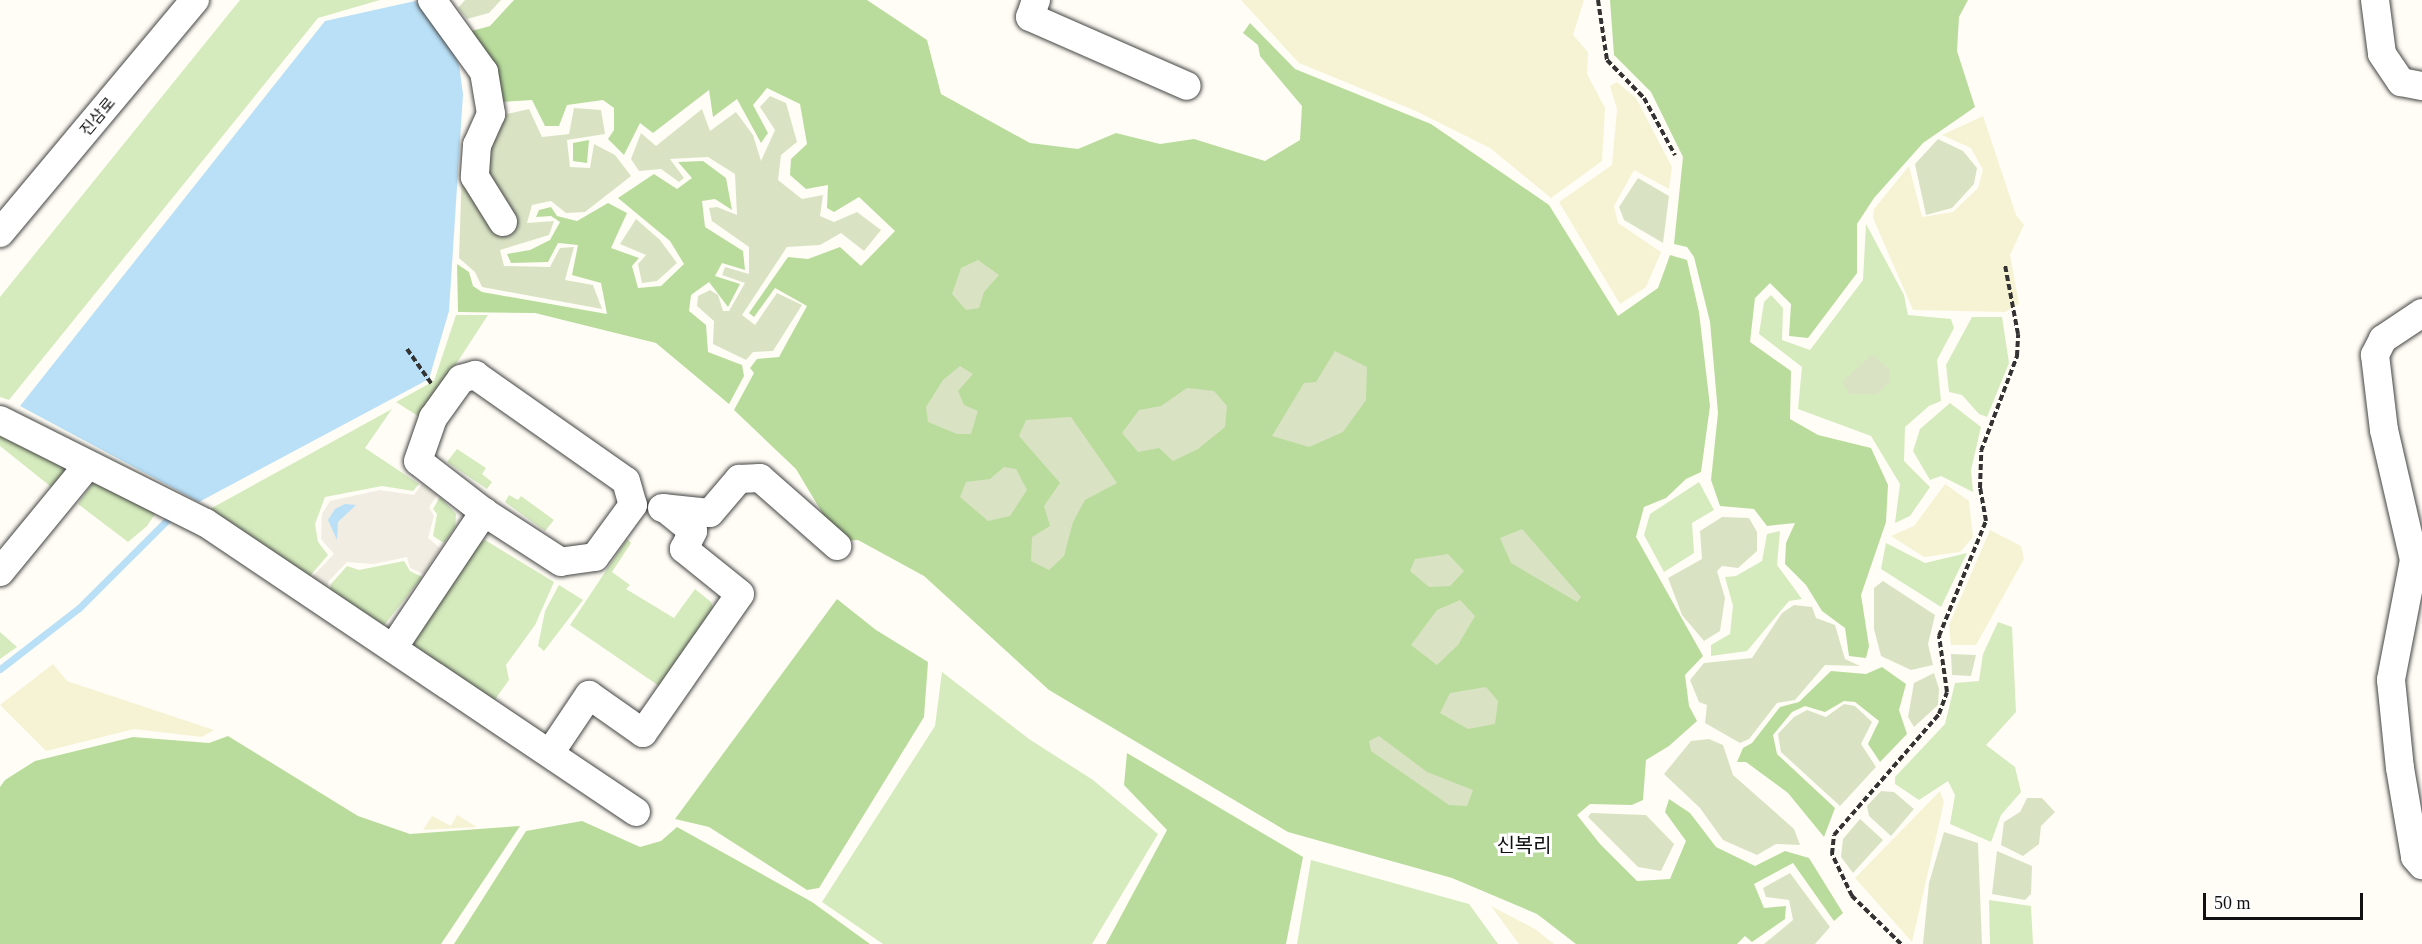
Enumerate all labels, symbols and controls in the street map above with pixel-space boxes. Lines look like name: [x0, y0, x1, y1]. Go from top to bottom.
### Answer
street label: 진삼로: [76, 94, 120, 140]
district label: 신복리: [1496, 833, 1552, 857]
scale bar: [2206, 881, 2366, 919]
text: 50 m: [2214, 893, 2251, 913]

